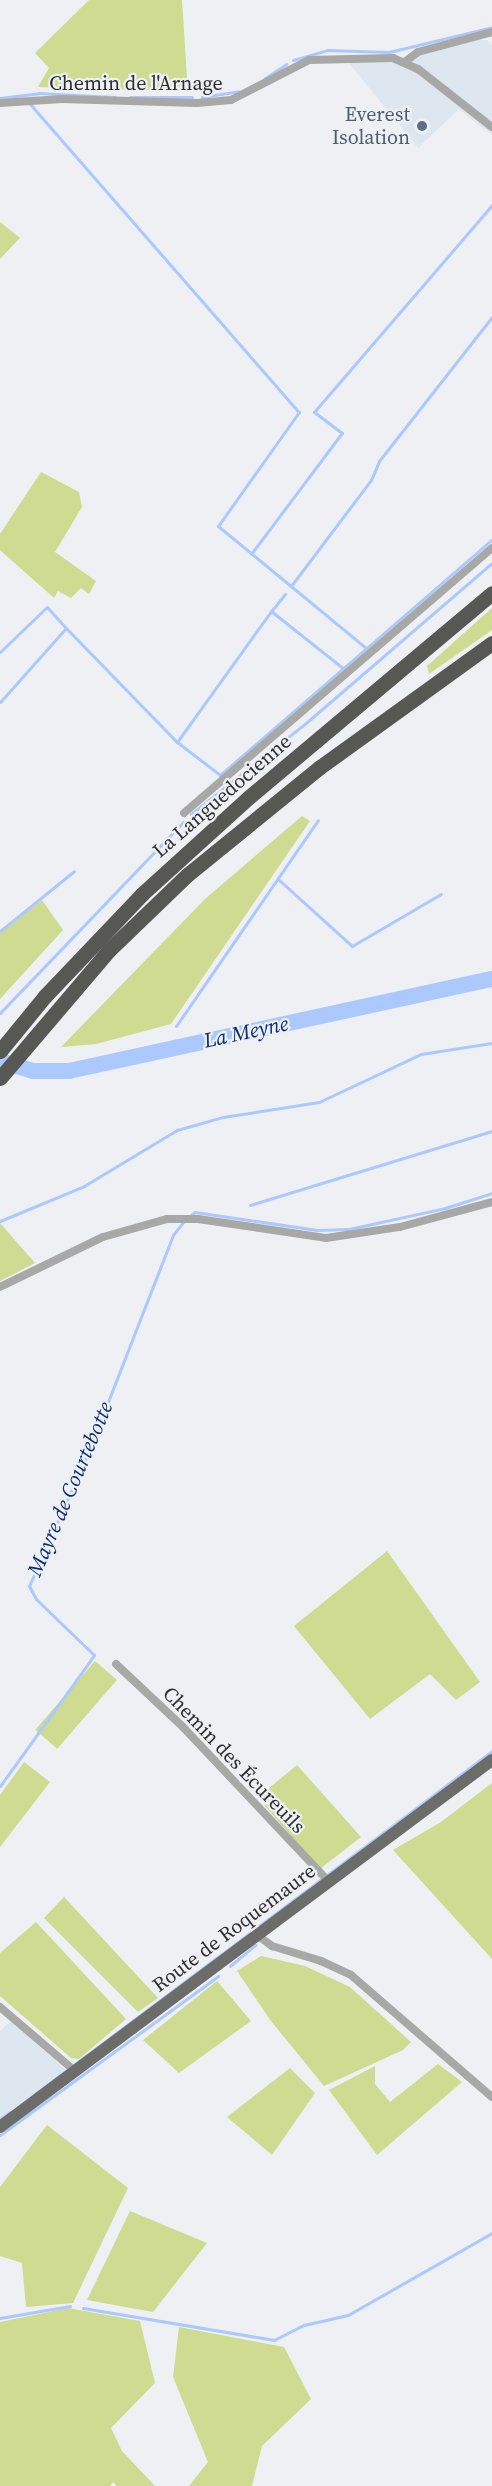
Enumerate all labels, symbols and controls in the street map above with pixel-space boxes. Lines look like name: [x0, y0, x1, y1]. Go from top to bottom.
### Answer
street label: Chemin de l'Arnage: [49, 71, 223, 95]
place label: Everest Isolation: [332, 102, 410, 149]
marker: Everest Isolation: [415, 119, 429, 133]
street label: La Languedocienne: [148, 729, 296, 863]
water label: La Meyne: [202, 1011, 290, 1053]
water label: Mayre de Courtebotte: [22, 1398, 118, 1580]
street label: Chemin des Écureuils: [158, 1682, 310, 1838]
street label: Route de Roquemaure: [148, 1859, 320, 1997]

